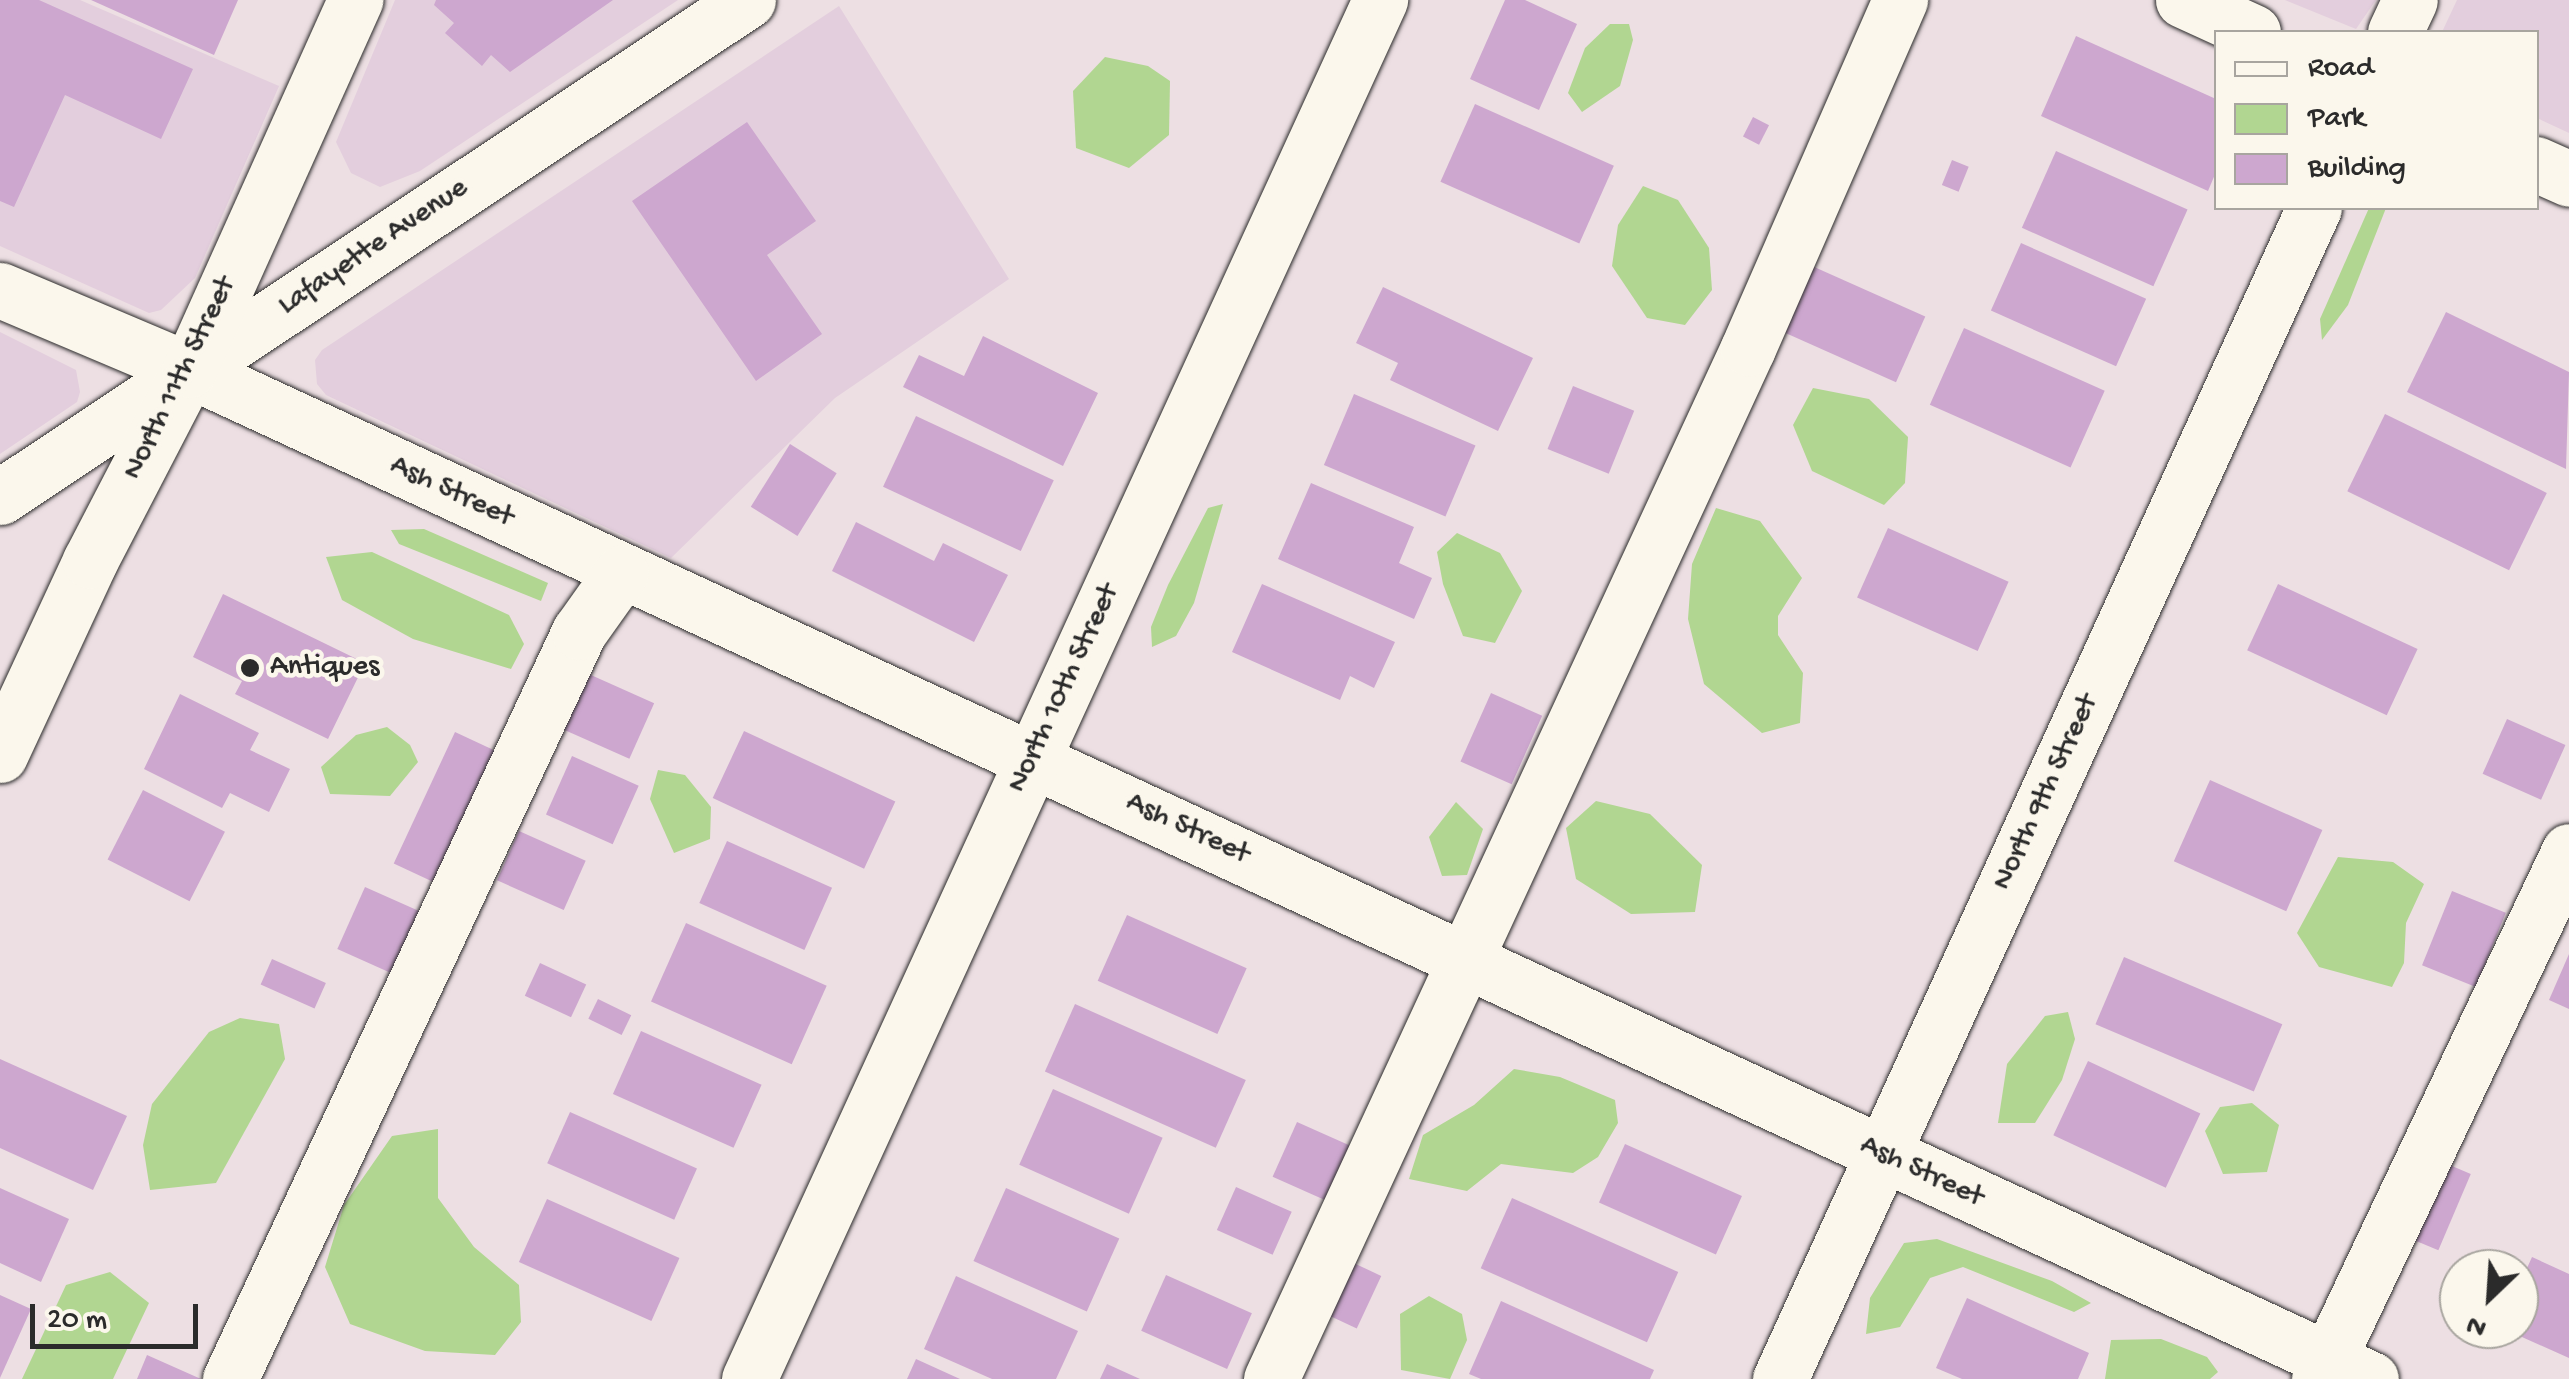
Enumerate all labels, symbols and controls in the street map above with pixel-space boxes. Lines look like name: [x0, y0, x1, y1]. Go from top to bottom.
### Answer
legend: [2214, 30, 2539, 210]
text: Road: [2308, 52, 2374, 87]
text: Park: [2308, 102, 2365, 137]
text: Building: [2308, 152, 2406, 187]
street label: Lafayette Avenue: [272, 171, 476, 325]
street label: North 11th Street: [116, 272, 246, 486]
street label: Ash Street: [384, 449, 518, 537]
street label: North 10th Street: [1001, 579, 1129, 799]
place label: Antiques: [270, 650, 379, 686]
marker: Antiques: [239, 657, 261, 679]
street label: North 9th Street: [1986, 689, 2108, 897]
street label: Ash Street: [1120, 786, 1254, 874]
street label: Ash Street: [1854, 1129, 1988, 1217]
north arrow: [2439, 1249, 2539, 1349]
scale bar: [35, 1284, 202, 1346]
text: 20 m: [47, 1304, 107, 1339]
text: N: [2462, 1306, 2492, 1344]

